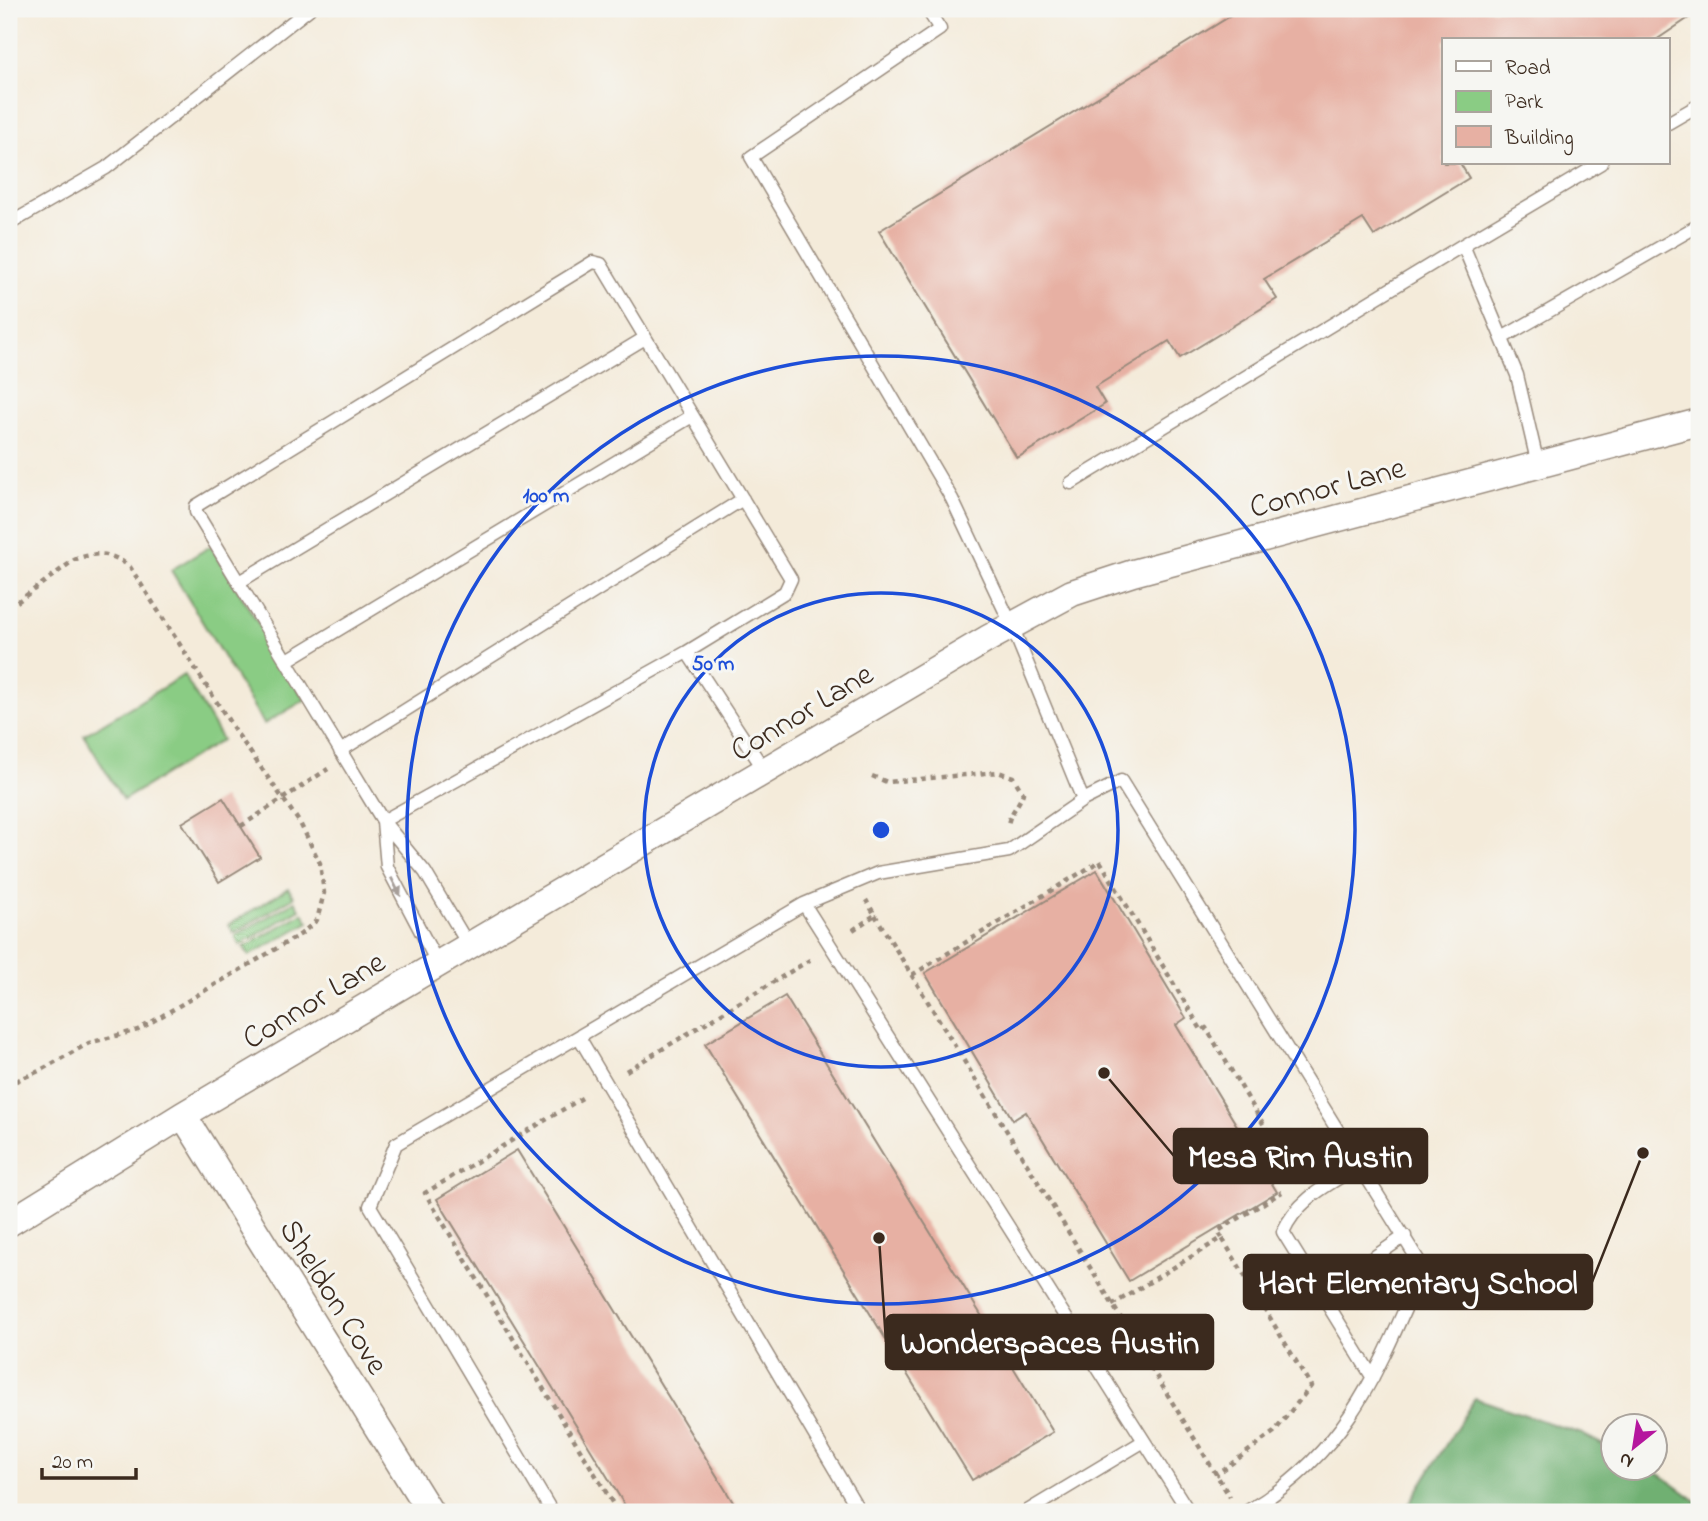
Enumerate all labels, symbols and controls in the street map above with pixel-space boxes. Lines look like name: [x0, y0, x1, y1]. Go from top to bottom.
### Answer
legend: [1442, 38, 1670, 164]
text: Road: [1505, 54, 1551, 84]
text: Park: [1505, 88, 1544, 118]
text: Building: [1504, 124, 1574, 156]
street label: Connor Lane: [1245, 446, 1412, 533]
text: 100 m: [523, 482, 569, 512]
text: 50 m: [692, 650, 734, 680]
street label: Connor Lane: [722, 652, 884, 775]
centre of rings: [869, 818, 893, 842]
one-way arrow: [391, 877, 402, 897]
street label: Connor Lane: [234, 940, 396, 1063]
callout: Mesa Rim Austin: [1174, 1129, 1427, 1183]
text: Mesa Rim Austin: [1188, 1135, 1412, 1183]
street label: Sheldon Cove: [266, 1211, 399, 1385]
callout: Hart Elementary School: [1244, 1255, 1592, 1309]
text: Hart Elementary School: [1258, 1261, 1578, 1310]
callout: Wonderspaces Austin: [886, 1315, 1213, 1369]
text: Wonderspaces Austin: [901, 1321, 1199, 1369]
north arrow: [1600, 1412, 1670, 1482]
scale bar: [42, 1437, 136, 1481]
text: N: [1614, 1445, 1639, 1474]
text: 20 m: [52, 1448, 93, 1478]

